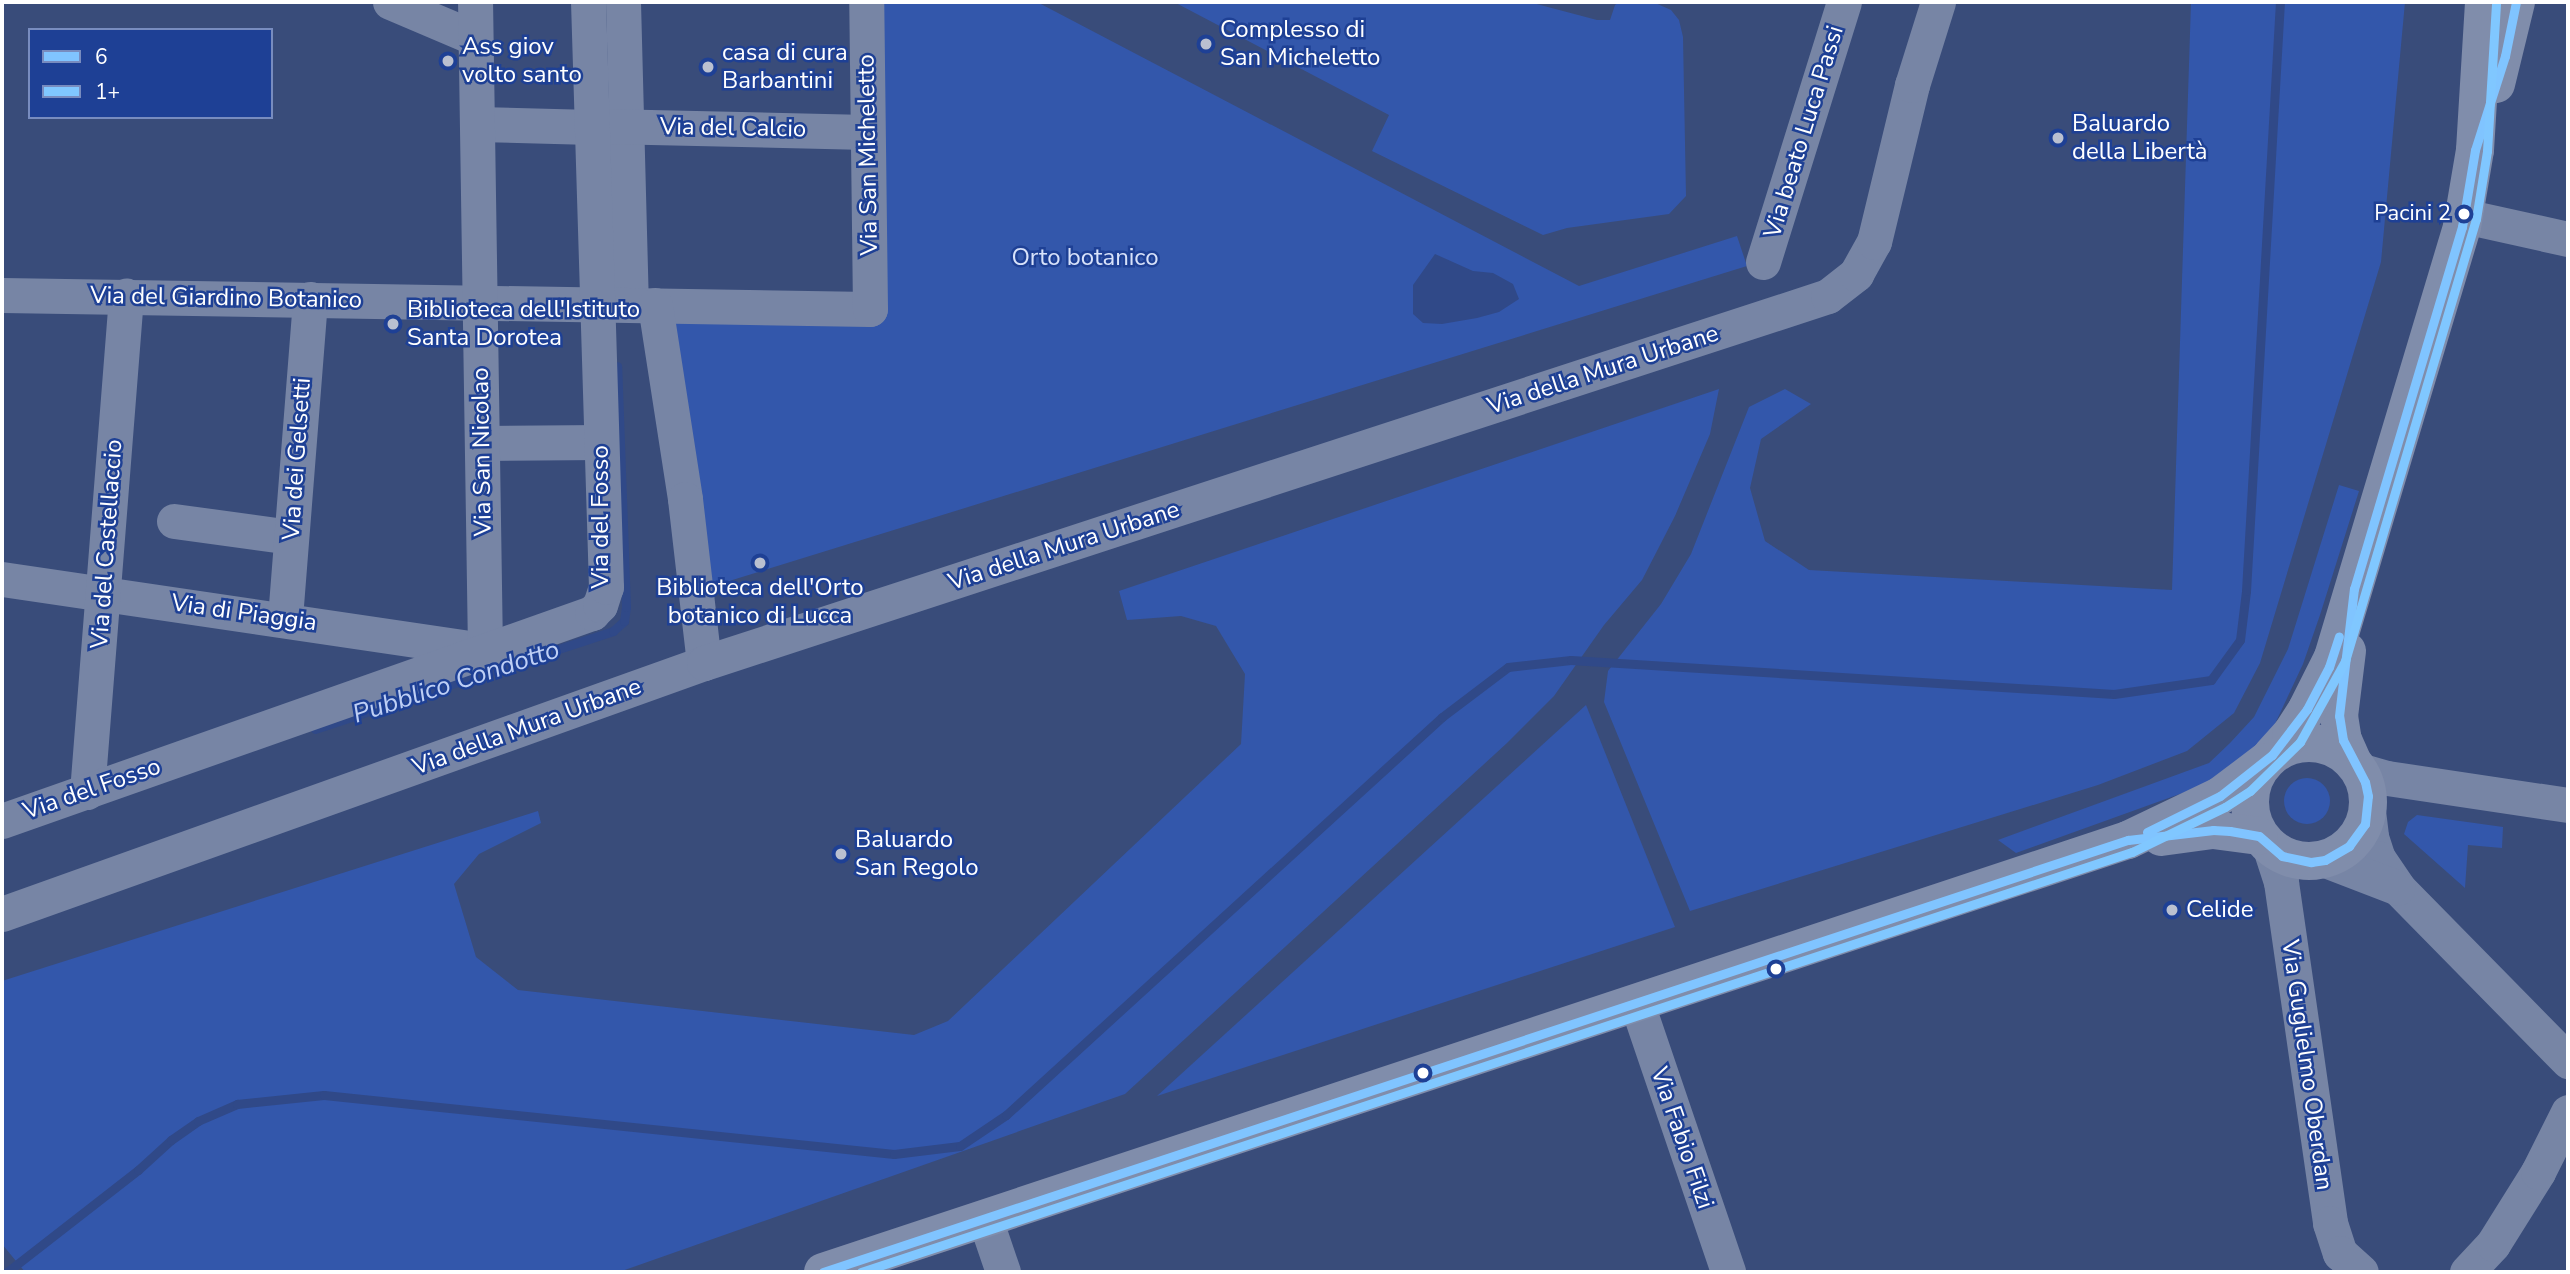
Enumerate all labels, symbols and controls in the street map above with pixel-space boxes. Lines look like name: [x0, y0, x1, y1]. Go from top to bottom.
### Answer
place label: Complesso di San Micheletto: [1220, 16, 1380, 72]
street label: Via beato Luca Passi: [1758, 22, 1850, 242]
legend: [28, 28, 273, 119]
place label: Ass giov volto santo: [462, 33, 582, 89]
marker: Complesso di San Micheletto: [1198, 36, 1214, 52]
place label: casa di cura Barbantini: [722, 39, 848, 95]
text: 6: [95, 43, 108, 71]
marker: Ass giov volto santo: [440, 53, 456, 69]
street label: Via San Micheletto: [852, 54, 884, 256]
marker: casa di cura Barbantini: [700, 59, 716, 75]
text: 1+: [95, 78, 120, 106]
place label: Baluardo della Libertà: [2072, 110, 2208, 166]
street label: Via del Calcio: [660, 112, 806, 144]
marker: Baluardo della Libertà: [2050, 130, 2066, 146]
place label: Pacini 2: [2374, 201, 2451, 227]
marker: Pacini 2: [2457, 207, 2471, 221]
park label: Orto botanico: [1011, 244, 1159, 272]
street label: Via del Giardino Botanico: [90, 281, 362, 315]
place label: Biblioteca dell'Istituto Santa Dorotea: [407, 296, 640, 352]
marker: Biblioteca dell'Istituto Santa Dorotea: [385, 316, 401, 332]
street label: Via della Mura Urbane: [1484, 319, 1722, 421]
street label: Via San Nicolao: [466, 367, 498, 537]
street label: Via dei Gelsetti: [277, 377, 317, 541]
street label: Via del Castellaccio: [85, 438, 129, 650]
street label: Via del Fosso: [587, 445, 615, 589]
street label: Via della Mura Urbane: [945, 495, 1183, 597]
marker: Biblioteca dell'Orto botanico di Lucca: [752, 555, 768, 571]
place label: Biblioteca dell'Orto botanico di Lucca: [656, 574, 864, 630]
street label: Via di Piaggia: [169, 589, 319, 637]
water label: Pubblico Condotto: [349, 634, 563, 730]
street label: Via della Mura Urbane: [409, 672, 645, 782]
street label: Via del Fosso: [19, 752, 165, 826]
place label: Baluardo San Regolo: [855, 826, 979, 882]
marker: Baluardo San Regolo: [833, 846, 849, 862]
place label: Celide: [2186, 896, 2254, 924]
marker: Celide: [2164, 902, 2180, 918]
street label: Via Guglielmo Oberdan: [2275, 938, 2339, 1192]
unlabelled marker: [1769, 962, 1783, 976]
street label: Via Fabio Filzi: [1644, 1063, 1720, 1213]
unlabelled marker: [1416, 1066, 1430, 1080]

